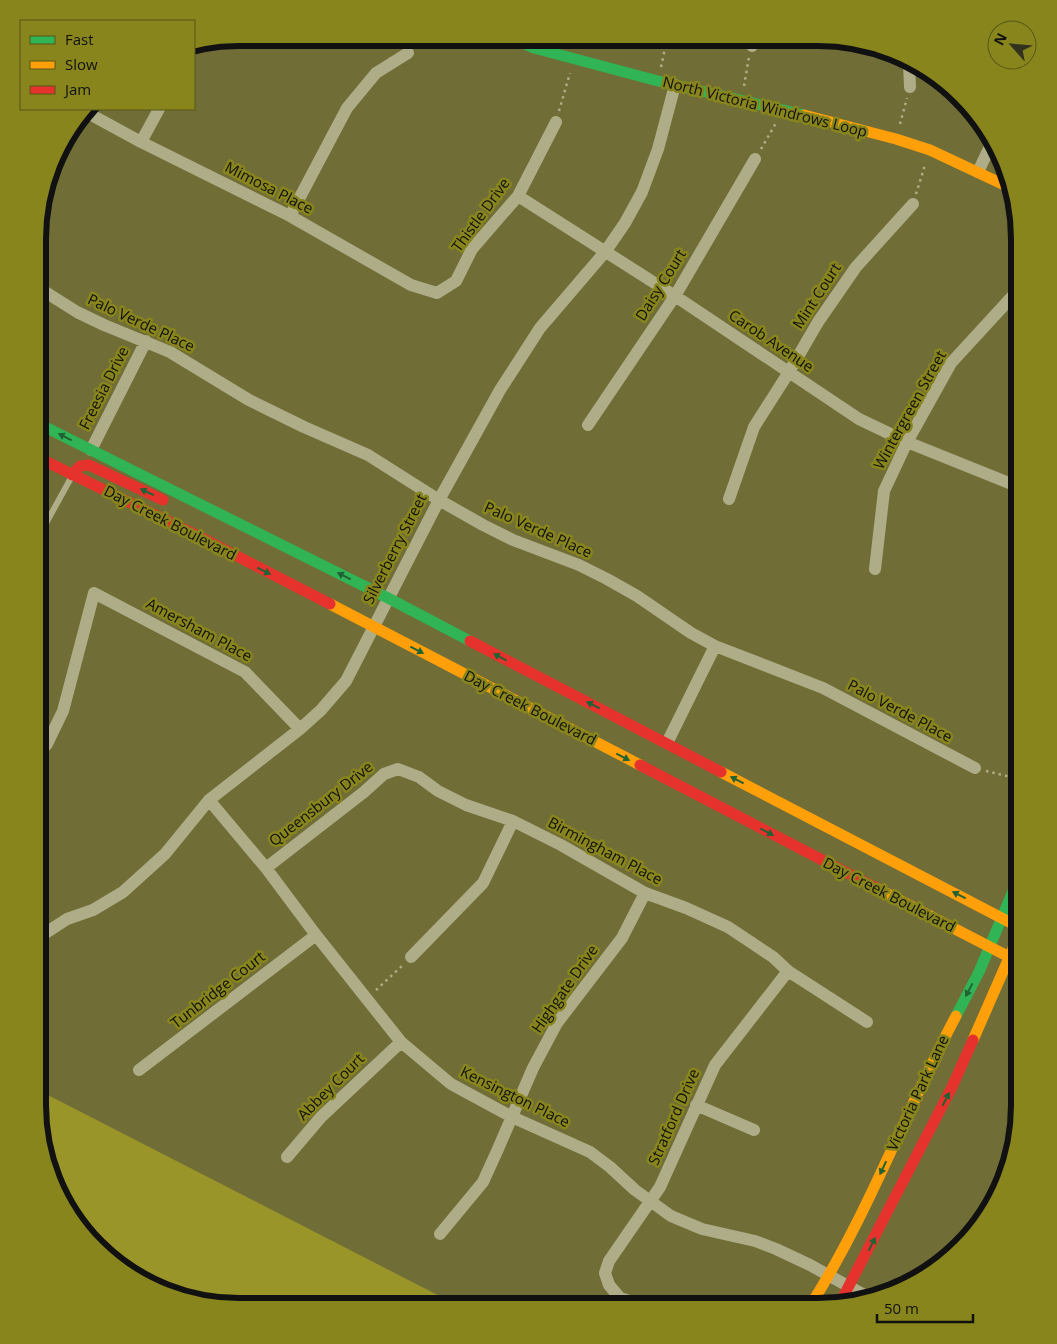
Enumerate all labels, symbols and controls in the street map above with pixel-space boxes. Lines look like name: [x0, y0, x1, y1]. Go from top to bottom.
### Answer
legend: [20, 20, 195, 110]
north arrow: [987, 20, 1037, 70]
text: Fast: [65, 29, 94, 49]
text: N: [989, 29, 1011, 48]
text: Slow: [65, 54, 98, 74]
street label: North Victoria Windrows Loop: [661, 71, 870, 141]
text: Jam: [63, 79, 91, 99]
street label: Mimosa Place: [222, 156, 317, 218]
street label: Thistle Drive: [447, 174, 514, 255]
street label: Daisy Court: [630, 245, 690, 324]
street label: Mint Court: [787, 259, 845, 332]
street label: Palo Verde Place: [85, 289, 198, 356]
street label: Carob Avenue: [725, 304, 818, 376]
street label: Freesia Drive: [74, 343, 133, 432]
street label: Wintergreen Street: [868, 347, 950, 472]
one-way arrow: [58, 433, 72, 441]
street label: Day Creek Boulevard: [101, 480, 240, 564]
one-way arrow: [140, 488, 154, 496]
street label: Silverberry Street: [358, 490, 430, 607]
street label: Palo Verde Place: [481, 496, 595, 562]
one-way arrow: [257, 567, 272, 575]
one-way arrow: [337, 572, 352, 580]
street label: Amersham Place: [143, 593, 256, 665]
one-way arrow: [409, 646, 424, 654]
one-way arrow: [492, 653, 507, 661]
street label: Day Creek Boulevard: [461, 665, 600, 749]
street label: Palo Verde Place: [845, 674, 956, 746]
one-way arrow: [586, 701, 600, 709]
one-way arrow: [616, 753, 630, 761]
street label: Queensbury Drive: [264, 756, 376, 850]
one-way arrow: [730, 776, 745, 784]
street label: Birmingham Place: [545, 812, 666, 889]
one-way arrow: [760, 828, 775, 836]
street label: Day Creek Boulevard: [820, 852, 959, 936]
one-way arrow: [952, 891, 967, 899]
street label: Highgate Drive: [526, 940, 602, 1036]
street label: Tunbridge Court: [166, 946, 269, 1032]
one-way arrow: [965, 983, 973, 998]
street label: Victoria Park Lane: [882, 1031, 953, 1154]
street label: Abbey Court: [293, 1049, 368, 1124]
street label: Kensington Place: [457, 1061, 573, 1131]
street label: Stratford Drive: [643, 1065, 703, 1168]
one-way arrow: [942, 1092, 950, 1106]
one-way arrow: [878, 1161, 886, 1175]
one-way arrow: [868, 1236, 876, 1251]
scale bar: [877, 1292, 973, 1324]
text: 50 m: [884, 1298, 919, 1318]

